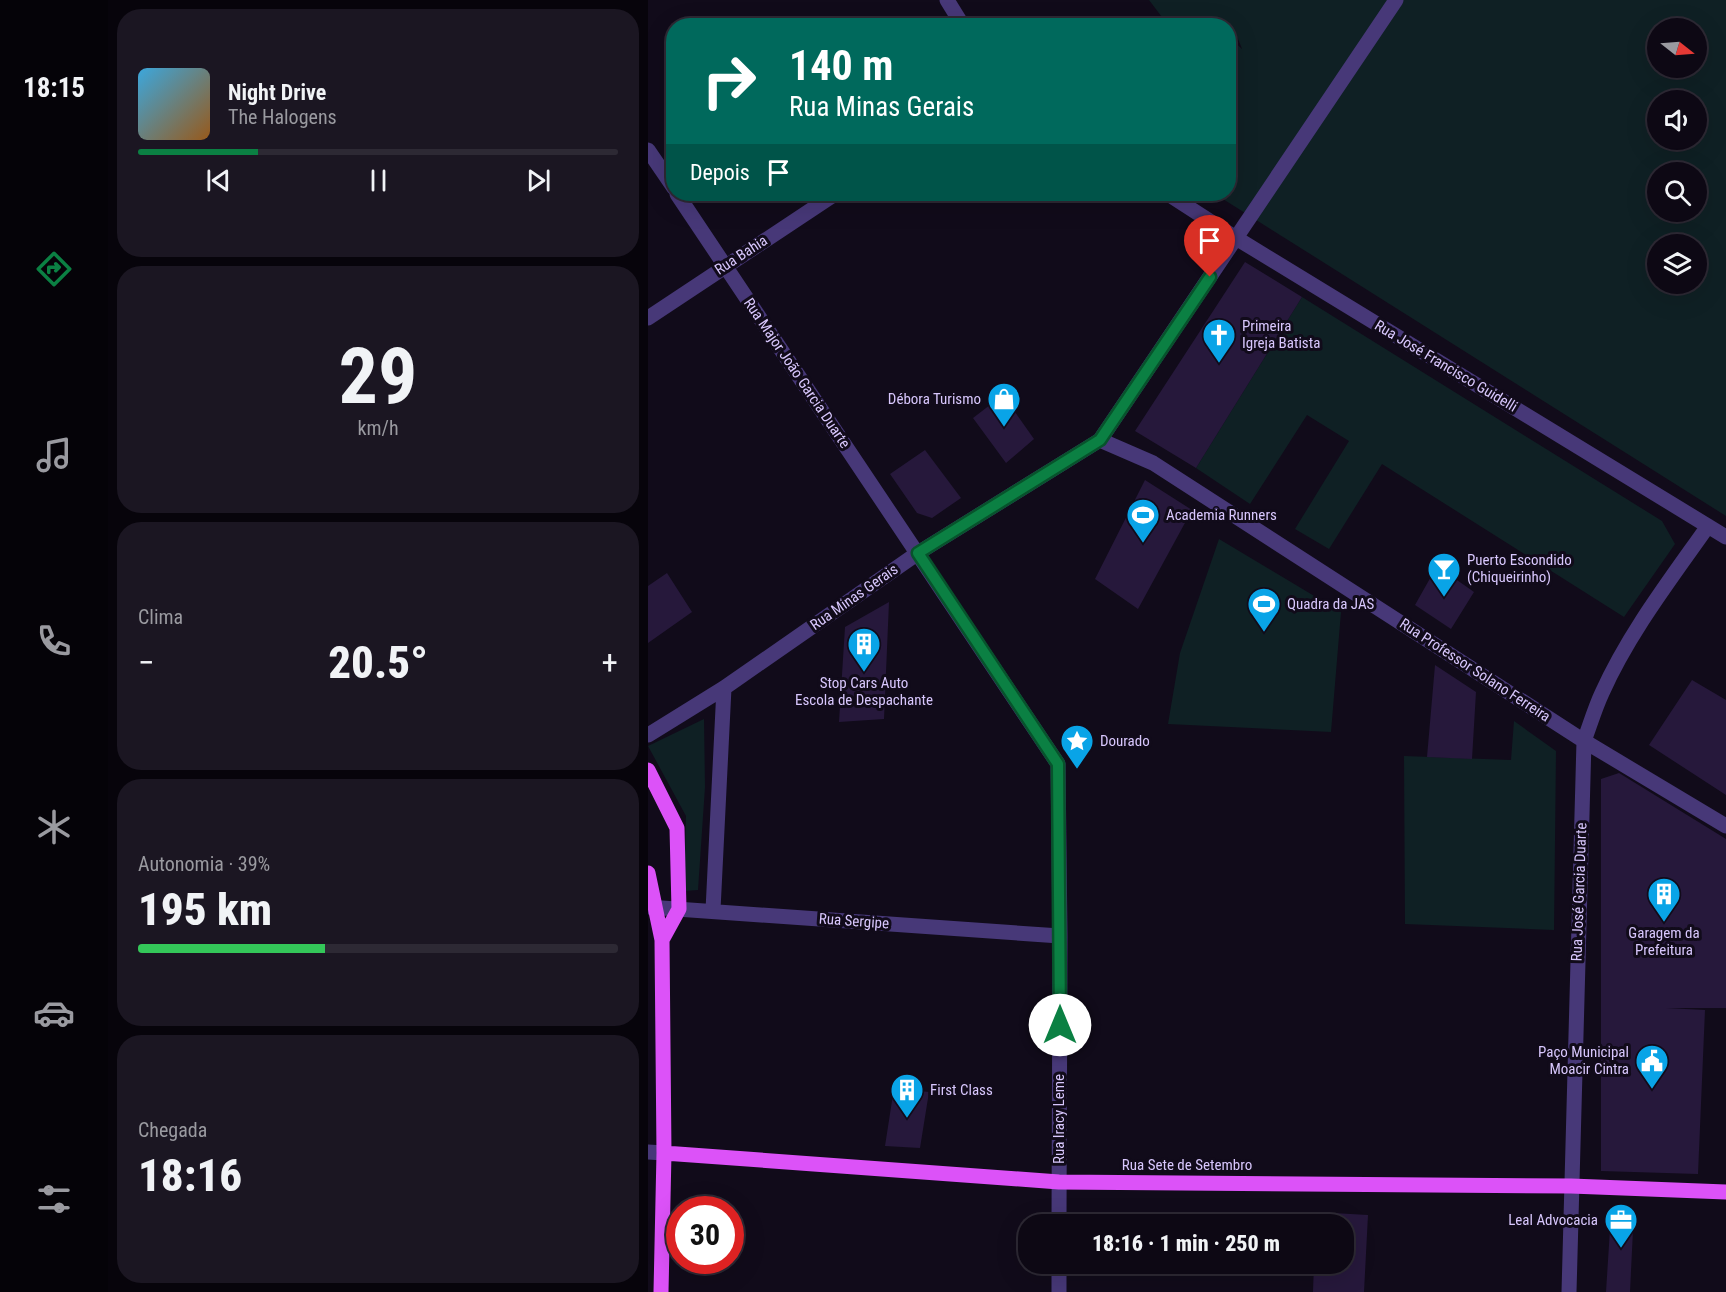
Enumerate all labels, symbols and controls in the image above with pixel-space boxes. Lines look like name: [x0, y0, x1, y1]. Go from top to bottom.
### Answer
north arrow: [1647, 18, 1707, 78]
map controls: [1647, 18, 1707, 294]
text: 140 m: [789, 41, 894, 90]
icon: right: [690, 42, 768, 120]
text: 18:15: [23, 72, 85, 104]
text: Night Drive: [228, 80, 326, 105]
button: sound: [1647, 90, 1707, 150]
text: Rua Minas Gerais: [789, 91, 974, 123]
text: The Halogens: [228, 105, 337, 129]
icon: arrive: [762, 156, 795, 189]
text: Depois: [690, 160, 750, 185]
button: search: [1647, 162, 1707, 222]
icon: previous: [202, 164, 235, 197]
icon: pause: [362, 164, 395, 197]
icon: next: [522, 164, 555, 197]
pin: [1184, 215, 1235, 277]
icon: arrive: [1193, 224, 1226, 257]
street label: Rua Bahia: [711, 231, 771, 279]
button: layers: [1647, 234, 1707, 294]
icon: directions: [33, 248, 75, 290]
street label: Rua Major João Garcia Duarte: [740, 295, 854, 451]
street label: Rua José Francisco Guidelli: [1371, 316, 1521, 416]
church icon: Primeira Igreja Batista: [1201, 317, 1237, 364]
place label: Primeira Igreja Batista: [1242, 317, 1320, 352]
text: 29: [339, 331, 417, 422]
shop icon: Débora Turismo: [986, 381, 1022, 428]
place label: Débora Turismo: [888, 390, 981, 408]
text: km/h: [357, 416, 399, 440]
icon: music: [33, 434, 75, 476]
sports icon: Academia Runners: [1125, 497, 1161, 544]
place label: Academia Runners: [1166, 506, 1277, 524]
bar icon: Puerto Escondido (Chiqueirinho): [1426, 551, 1462, 598]
place label: Puerto Escondido (Chiqueirinho): [1467, 551, 1572, 586]
street label: Rua Minas Gerais: [807, 560, 901, 634]
sports icon: Quadra da JAS: [1246, 586, 1282, 633]
place label: Quadra da JAS: [1287, 595, 1375, 613]
text: Clima: [138, 605, 183, 629]
street label: Rua Professor Solano Ferreira: [1396, 614, 1554, 726]
icon: phone: [33, 620, 75, 662]
building icon: Stop Cars Auto Escola de Despachante: [846, 626, 882, 673]
text: 20.5°: [328, 636, 428, 689]
text: −: [138, 643, 155, 682]
text: +: [602, 643, 618, 682]
place label: Stop Cars Auto Escola de Despachante: [795, 674, 933, 709]
place icon: Dourado: [1059, 723, 1095, 770]
place label: Dourado: [1100, 732, 1150, 750]
icon: climate: [33, 806, 75, 848]
street label: Rua José Garcia Duarte: [1568, 822, 1590, 962]
text: Autonomia · 39%: [138, 852, 270, 876]
building icon: Garagem da Prefeitura: [1646, 876, 1682, 923]
text: 195 km: [138, 883, 272, 936]
street label: Rua Sergipe: [818, 910, 890, 932]
place label: Garagem da Prefeitura: [1628, 924, 1700, 959]
icon: car: [33, 992, 75, 1034]
position arrow: [1028, 993, 1092, 1057]
place label: Paço Municipal Moacir Cintra: [1538, 1043, 1629, 1078]
public building icon: Paço Municipal Moacir Cintra: [1634, 1043, 1670, 1090]
building icon: First Class: [889, 1072, 925, 1119]
street label: Rua Iracy Leme: [1050, 1074, 1068, 1164]
place label: First Class: [930, 1081, 993, 1099]
text: Chegada: [138, 1118, 207, 1142]
text: 18:16: [138, 1149, 242, 1202]
street label: Rua Sete de Setembro: [1122, 1156, 1252, 1174]
icon: filters: [33, 1178, 75, 1220]
speed limit sign: 30: [666, 1196, 744, 1274]
office icon: Leal Advocacia: [1603, 1202, 1639, 1249]
place label: Leal Advocacia: [1508, 1211, 1598, 1229]
text: 18:16 · 1 min · 250 m: [1092, 1231, 1280, 1256]

